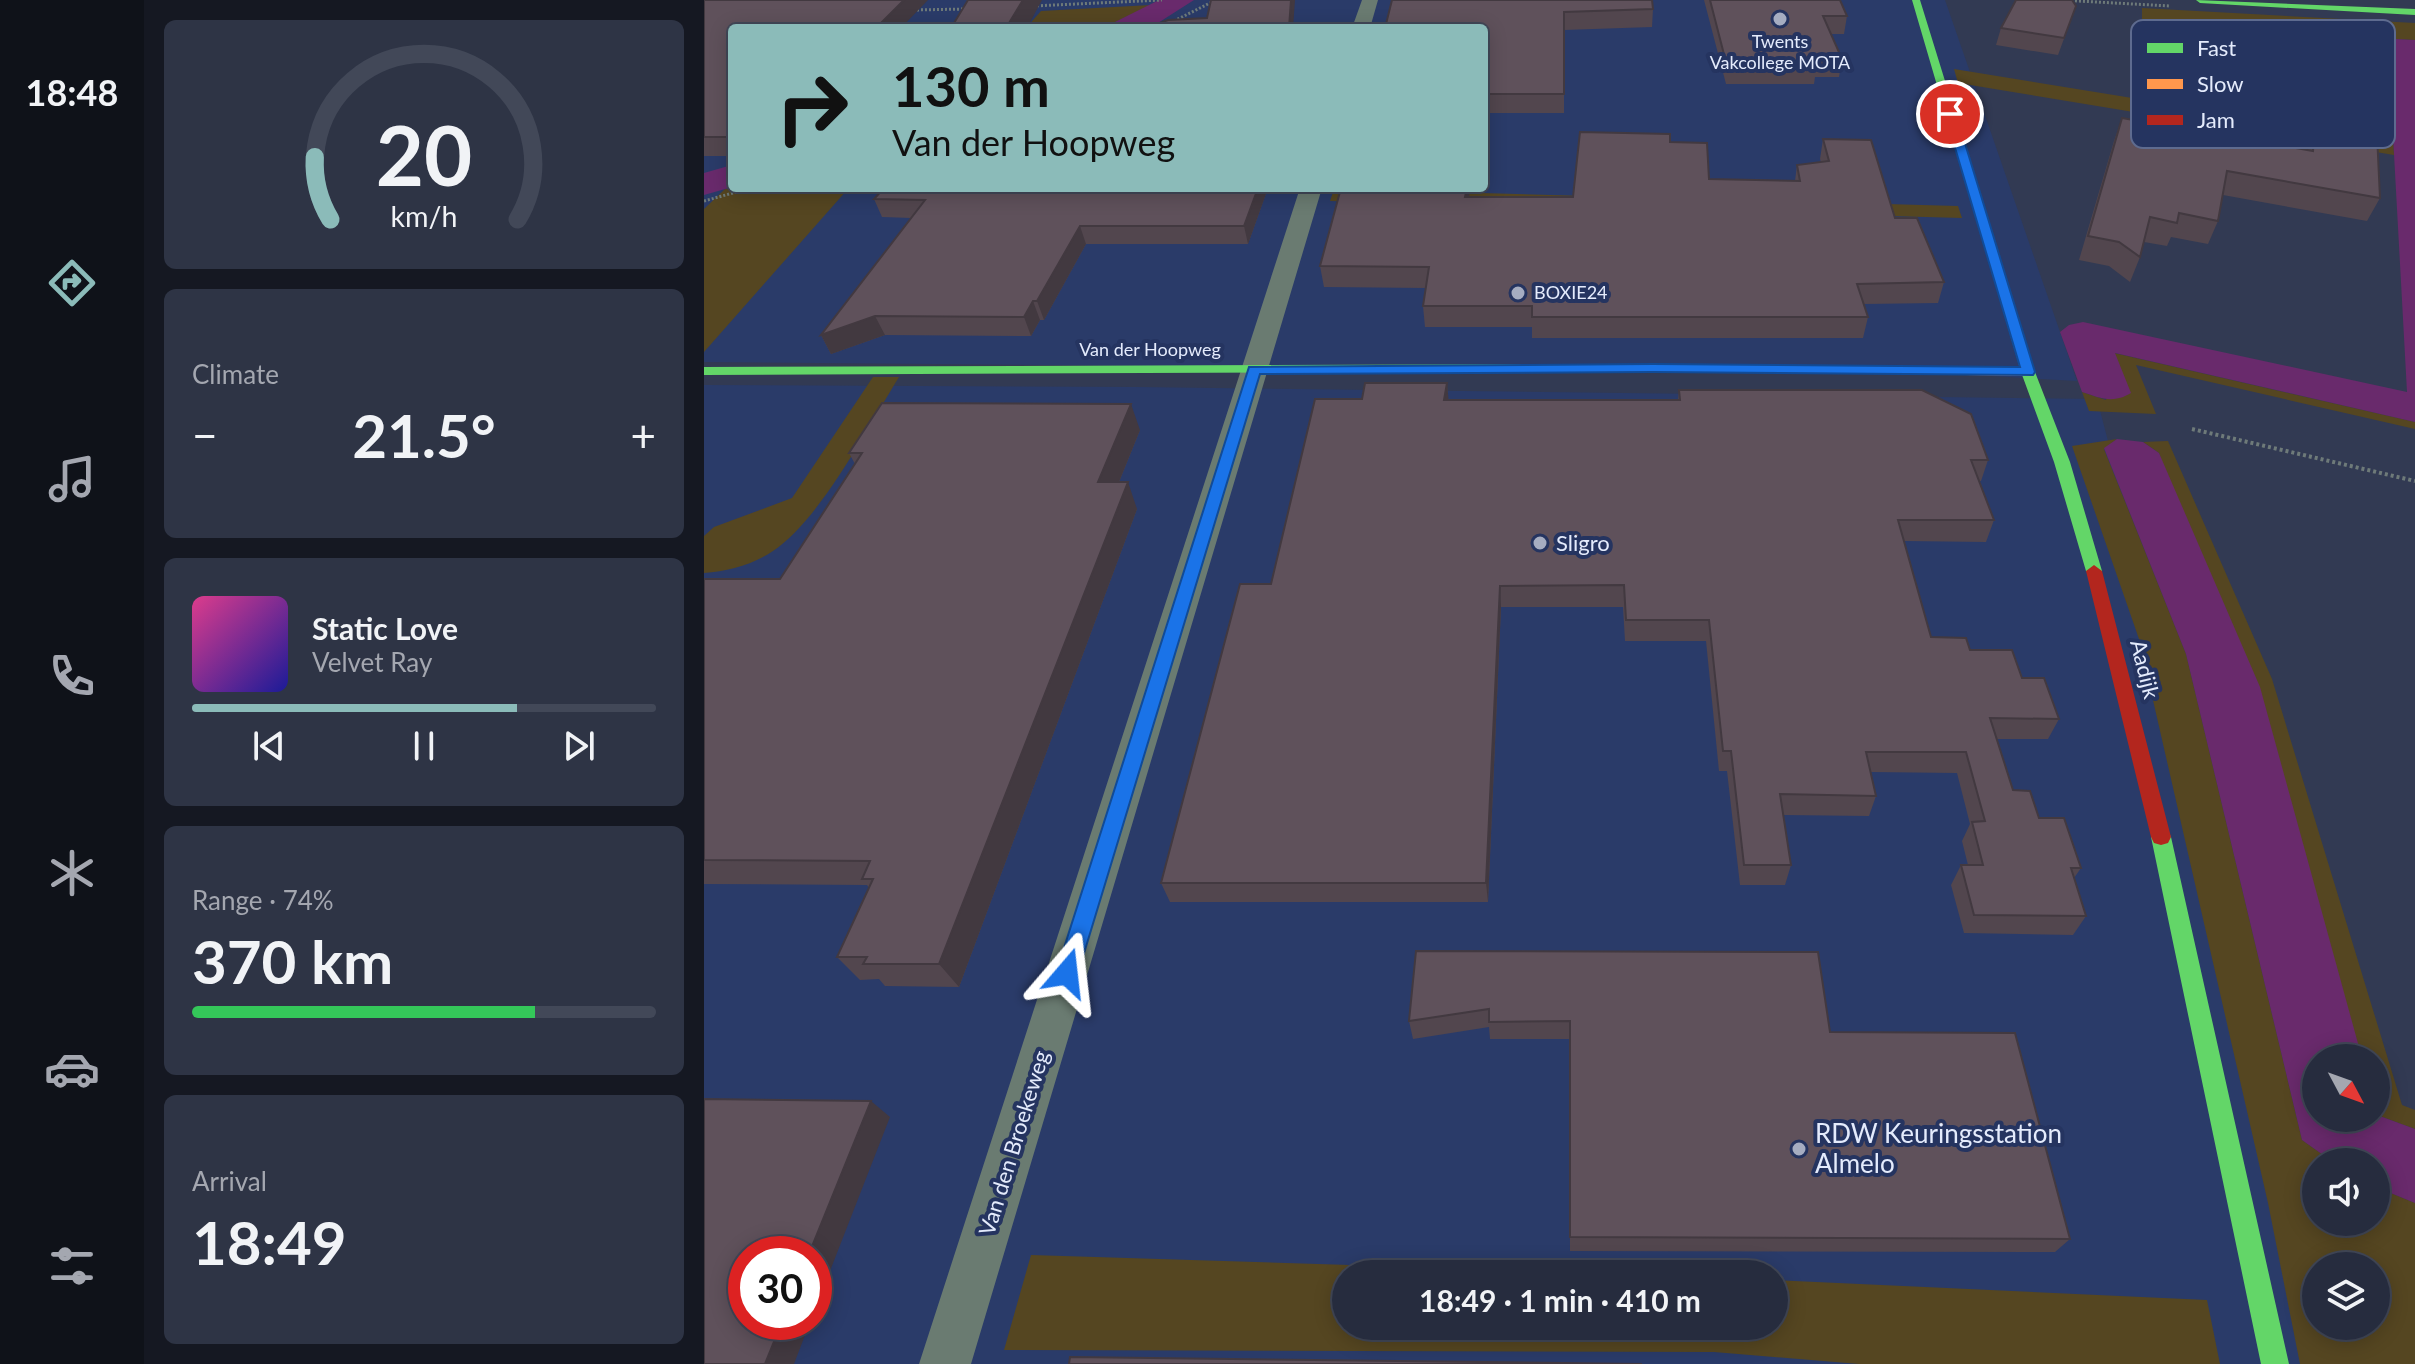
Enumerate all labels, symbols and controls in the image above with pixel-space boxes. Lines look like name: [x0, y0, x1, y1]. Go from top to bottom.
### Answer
marker: Twents Vakcollege MOTA: [1771, 10, 1789, 28]
legend: [2131, 20, 2395, 148]
place label: Twents Vakcollege MOTA: [1710, 30, 1851, 73]
text: Fast: [2197, 34, 2236, 61]
text: 130 m: [892, 52, 1050, 119]
icon: right: [760, 56, 864, 160]
text: 18:48: [26, 70, 118, 114]
text: Slow: [2197, 70, 2244, 97]
pin: [1916, 80, 1984, 148]
icon: arrive: [1928, 92, 1972, 136]
text: 20: [376, 104, 472, 204]
text: Jam: [2197, 106, 2235, 133]
text: Van der Hoopweg: [892, 120, 1175, 164]
text: km/h: [391, 200, 457, 234]
icon: directions: [44, 255, 100, 311]
place label: BOXIE24: [1534, 281, 1608, 303]
marker: BOXIE24: [1509, 284, 1527, 302]
street label: Van der Hoopweg: [1079, 338, 1221, 360]
text: Climate: [192, 358, 279, 390]
text: 21.5°: [352, 399, 496, 471]
text: −: [192, 409, 218, 461]
text: +: [630, 409, 656, 461]
icon: music: [44, 451, 100, 507]
place label: Sligro: [1556, 529, 1610, 556]
marker: Sligro: [1531, 534, 1549, 552]
text: Static Love: [312, 610, 458, 646]
street label: Aadijk: [2125, 637, 2166, 702]
text: Velvet Ray: [312, 646, 432, 678]
icon: phone: [44, 648, 100, 704]
icon: previous: [247, 724, 291, 768]
icon: pause: [402, 724, 446, 768]
icon: next: [557, 724, 601, 768]
icon: climate: [44, 845, 100, 901]
text: Range · 74%: [192, 884, 334, 916]
text: 370 km: [192, 925, 393, 997]
position arrow: [1025, 931, 1109, 1015]
icon: car: [44, 1041, 100, 1097]
north arrow: [2302, 1044, 2390, 1132]
map controls: [2302, 1044, 2390, 1340]
street label: Van den Broekeweg: [973, 1047, 1054, 1239]
place label: RDW Keuringsstation Almelo: [1815, 1117, 2062, 1179]
marker: RDW Keuringsstation Almelo: [1790, 1140, 1808, 1158]
button: sound: [2302, 1148, 2390, 1236]
text: Arrival: [192, 1165, 267, 1197]
text: 18:49: [192, 1206, 347, 1278]
speed limit sign: 30: [728, 1236, 832, 1340]
icon: filters: [44, 1238, 100, 1294]
button: layers: [2302, 1252, 2390, 1340]
text: 18:49 · 1 min · 410 m: [1419, 1282, 1701, 1318]

